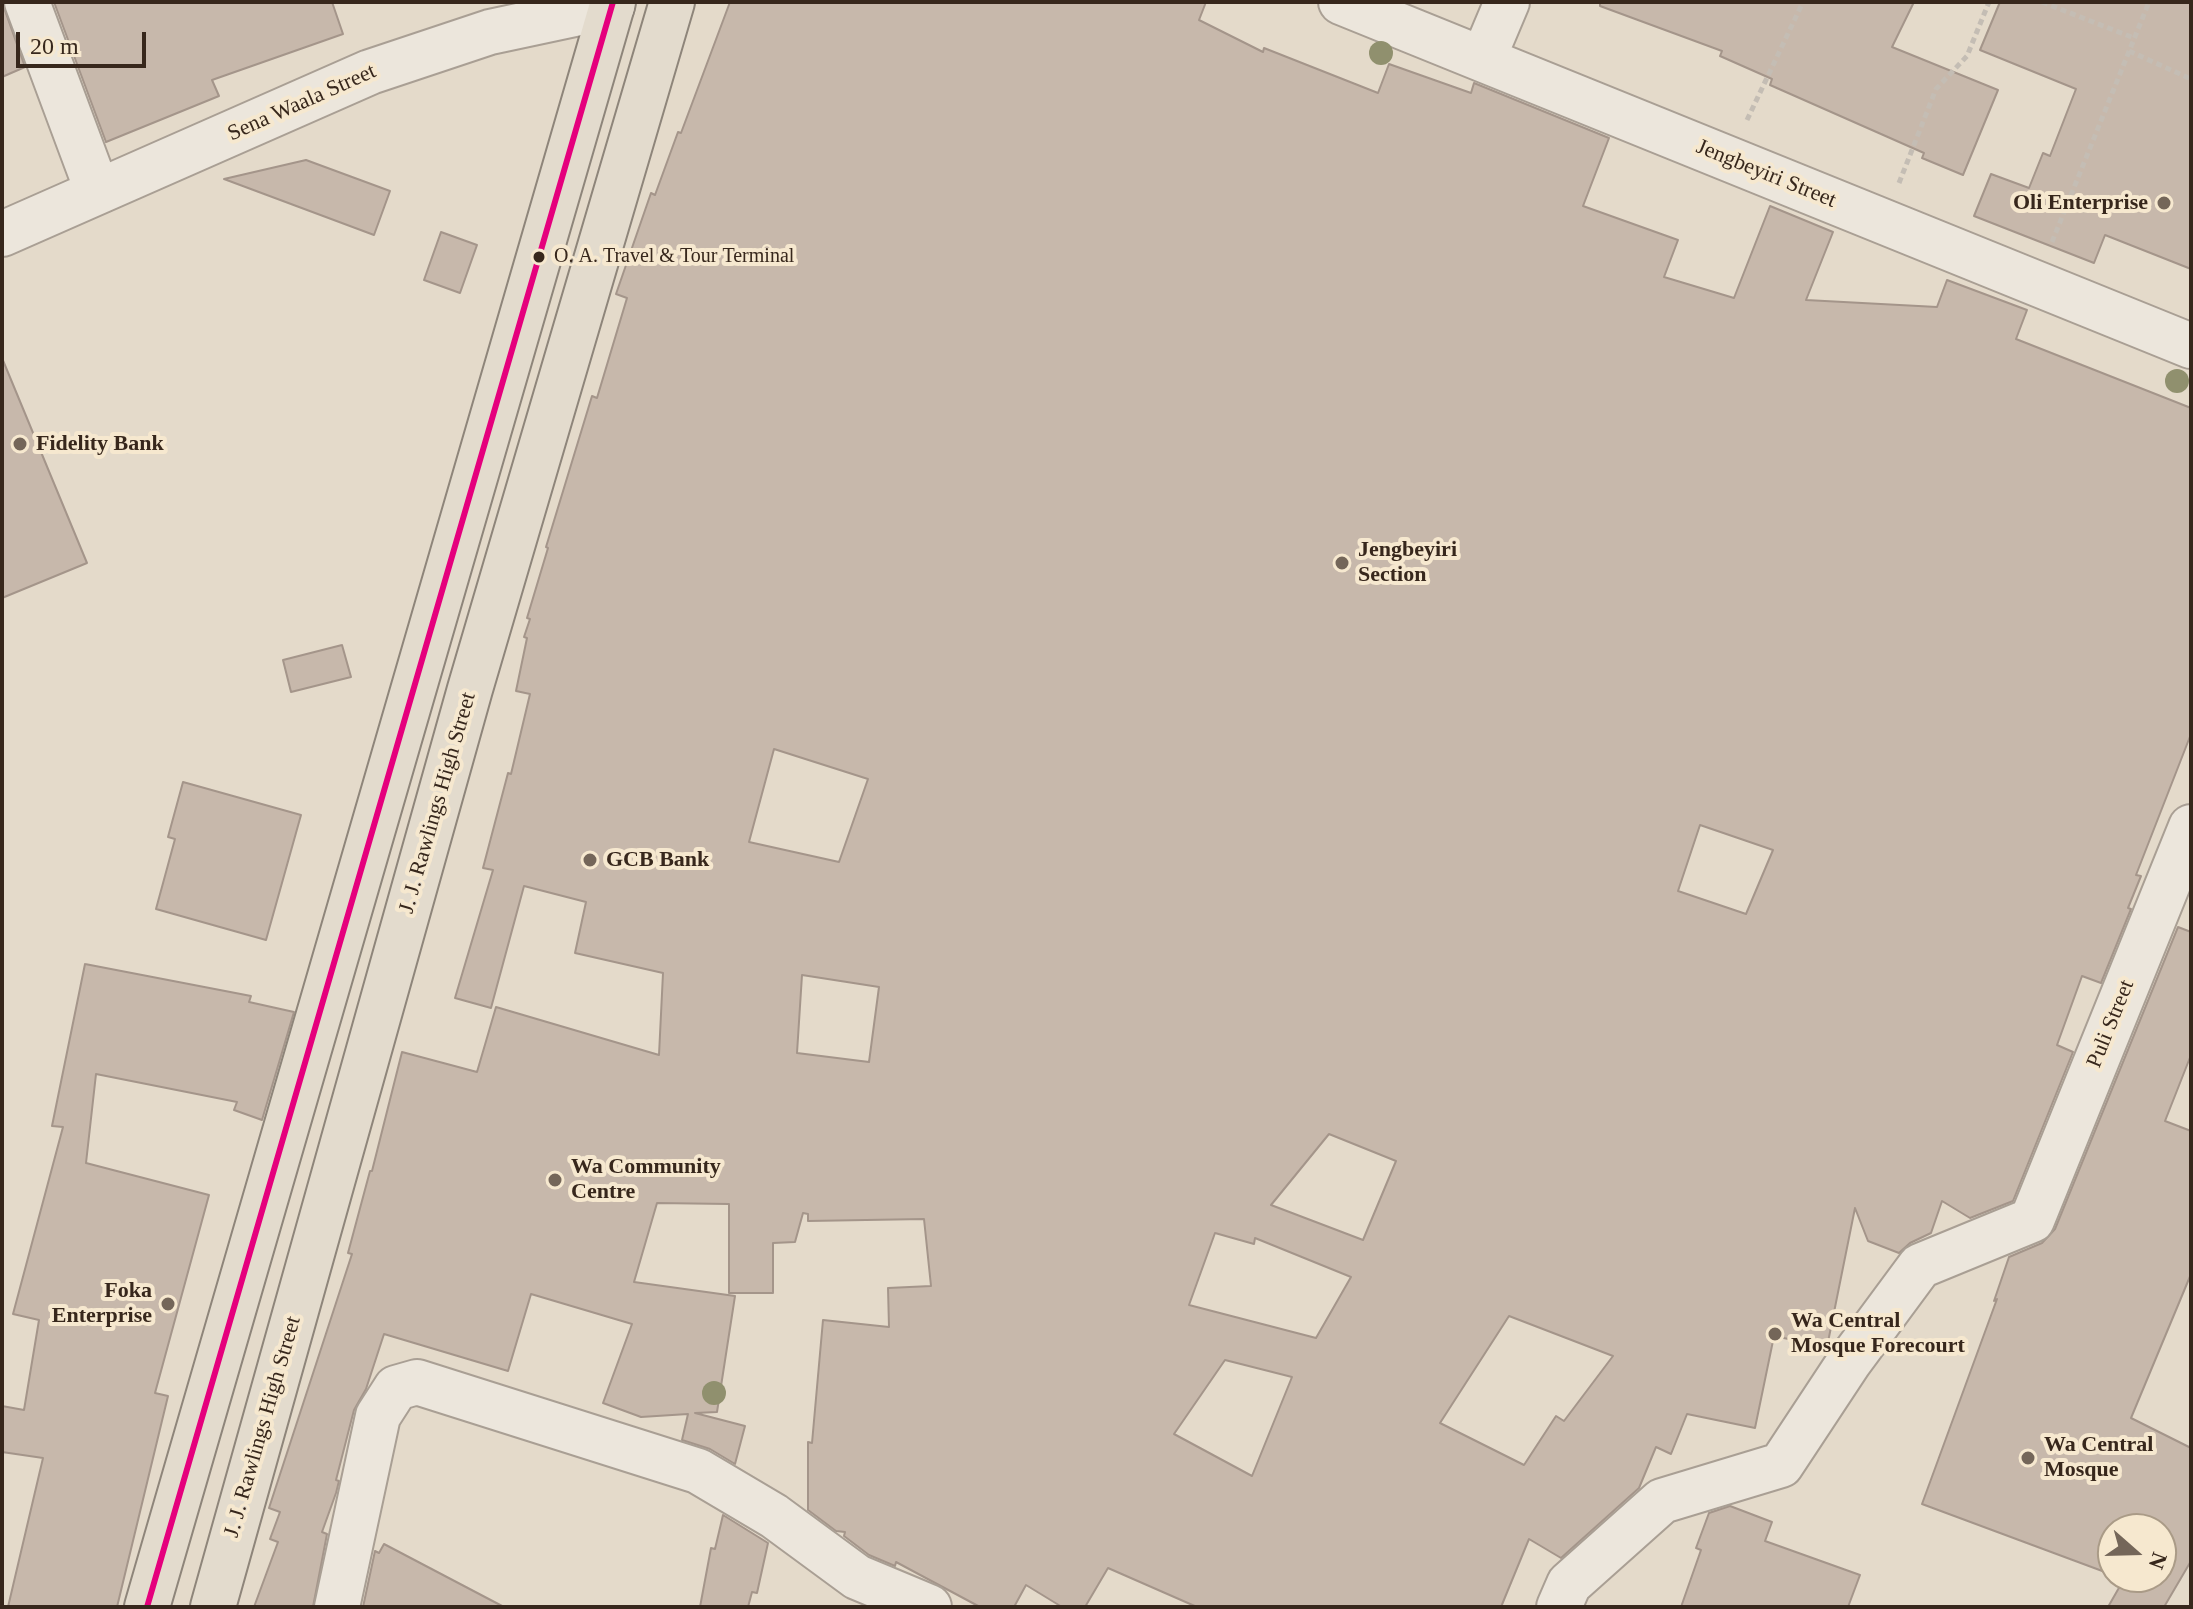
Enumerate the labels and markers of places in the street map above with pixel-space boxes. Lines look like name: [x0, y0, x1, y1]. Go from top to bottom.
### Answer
place label: Oli Enterprise: [2013, 190, 2148, 216]
marker: Oli Enterprise: [2155, 194, 2173, 212]
place label: O. A. Travel & Tour Terminal: [554, 245, 794, 269]
marker: O. A. Travel & Tour Terminal: [531, 249, 547, 265]
place label: Fidelity Bank: [36, 431, 164, 457]
marker: Fidelity Bank: [11, 435, 29, 453]
place label: Jengbeyiri Section: [1358, 537, 1457, 588]
marker: Jengbeyiri Section: [1333, 554, 1351, 572]
place label: GCB Bank: [606, 847, 709, 873]
marker: GCB Bank: [581, 851, 599, 869]
place label: Wa Community Centre: [571, 1154, 721, 1206]
marker: Wa Community Centre: [546, 1171, 564, 1189]
place label: Foka Enterprise: [52, 1278, 152, 1330]
marker: Foka Enterprise: [159, 1295, 177, 1313]
place label: Wa Central Mosque Forecourt: [1791, 1308, 1965, 1360]
marker: Wa Central Mosque Forecourt: [1766, 1325, 1784, 1343]
place label: Wa Central Mosque: [2044, 1432, 2153, 1484]
marker: Wa Central Mosque: [2019, 1449, 2037, 1467]

